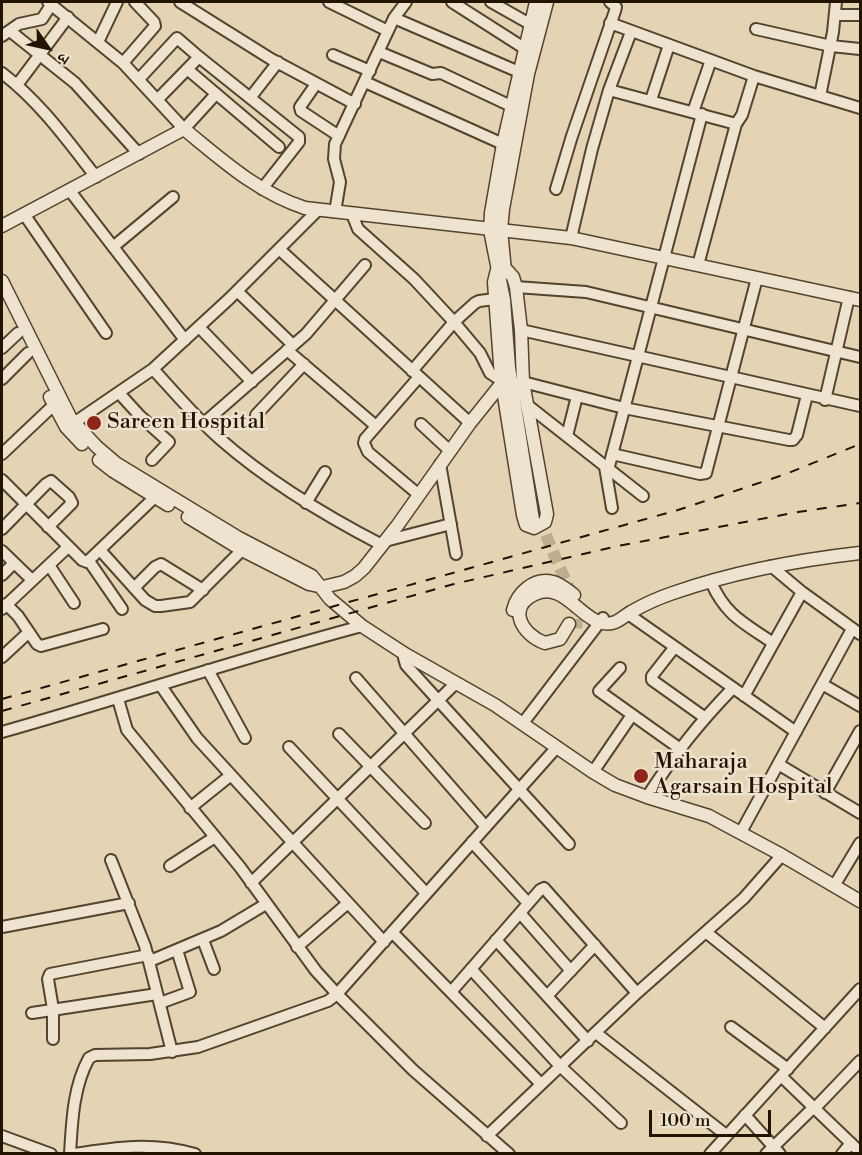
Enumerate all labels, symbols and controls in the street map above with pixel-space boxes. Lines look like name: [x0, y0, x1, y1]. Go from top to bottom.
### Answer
north arrow: [18, 18, 78, 78]
text: उ: [52, 49, 73, 67]
place label: Sareen Hospital: [107, 410, 265, 436]
marker: Sareen Hospital: [85, 414, 103, 432]
place label: Maharaja Agarsain Hospital: [654, 750, 833, 802]
marker: Maharaja Agarsain Hospital: [632, 767, 650, 785]
scale bar: [652, 1098, 774, 1136]
text: 100 m: [660, 1109, 711, 1132]

